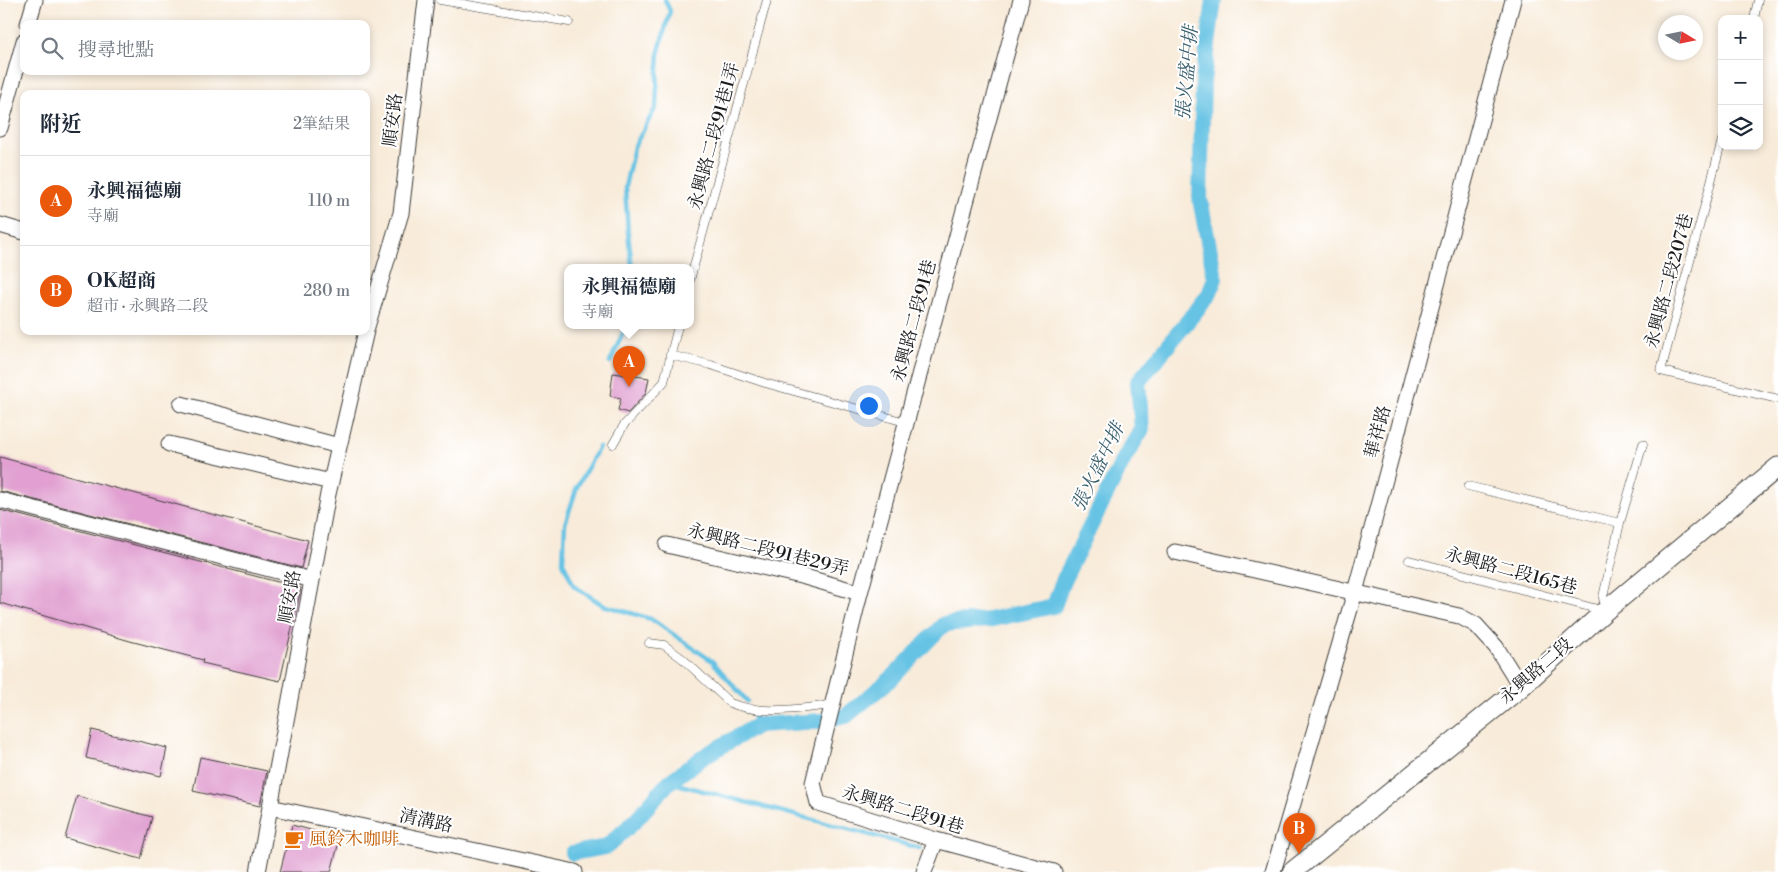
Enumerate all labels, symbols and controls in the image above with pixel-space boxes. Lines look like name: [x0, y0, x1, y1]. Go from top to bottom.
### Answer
north arrow: [1658, 15, 1703, 60]
map controls: [1718, 15, 1763, 150]
button: +: [1718, 15, 1763, 60]
search box: [20, 20, 370, 75]
water label: 張火盛中排: [1171, 22, 1203, 121]
icon: search: [38, 34, 66, 62]
text: 搜尋地點: [78, 38, 154, 62]
street label: 永興路二段91巷1弄: [683, 60, 745, 212]
button: −: [1718, 60, 1763, 105]
street label: 順安路: [378, 92, 408, 148]
button: layers: [1718, 105, 1763, 150]
text: 附近: [40, 112, 82, 138]
text: 2筆結果: [293, 114, 350, 134]
text: 永興福德廟: [87, 179, 182, 203]
text: A: [50, 191, 62, 211]
text: 110 m: [308, 191, 350, 211]
text: 寺廟: [87, 206, 119, 226]
street label: 永興路二段207巷: [1640, 211, 1698, 351]
street label: 永興路二段91巷: [887, 257, 941, 385]
popup: [564, 264, 694, 329]
text: OK超商: [87, 269, 156, 293]
text: 永興福德廟: [581, 275, 677, 299]
text: B: [50, 281, 62, 301]
text: 280 m: [303, 281, 350, 301]
text: 超市 · 永興路二段: [87, 296, 208, 316]
text: 寺廟: [581, 302, 614, 322]
pin: A: [613, 346, 645, 387]
your location: [856, 393, 882, 419]
street label: 華祥路: [1360, 403, 1396, 461]
water label: 張火盛中排: [1066, 416, 1131, 515]
street label: 永興路二段91巷29弄: [685, 519, 851, 581]
street label: 永興路二段165巷: [1442, 542, 1580, 600]
street label: 順安路: [274, 568, 306, 626]
street label: 永興路二段: [1494, 633, 1578, 709]
street label: 永興路二段91巷: [839, 781, 967, 839]
street label: 清溝路: [397, 804, 455, 838]
pin: B: [1283, 813, 1315, 854]
cafe icon: 風鈴木咖啡: [283, 828, 305, 850]
place label: 風鈴木咖啡: [309, 828, 399, 851]

